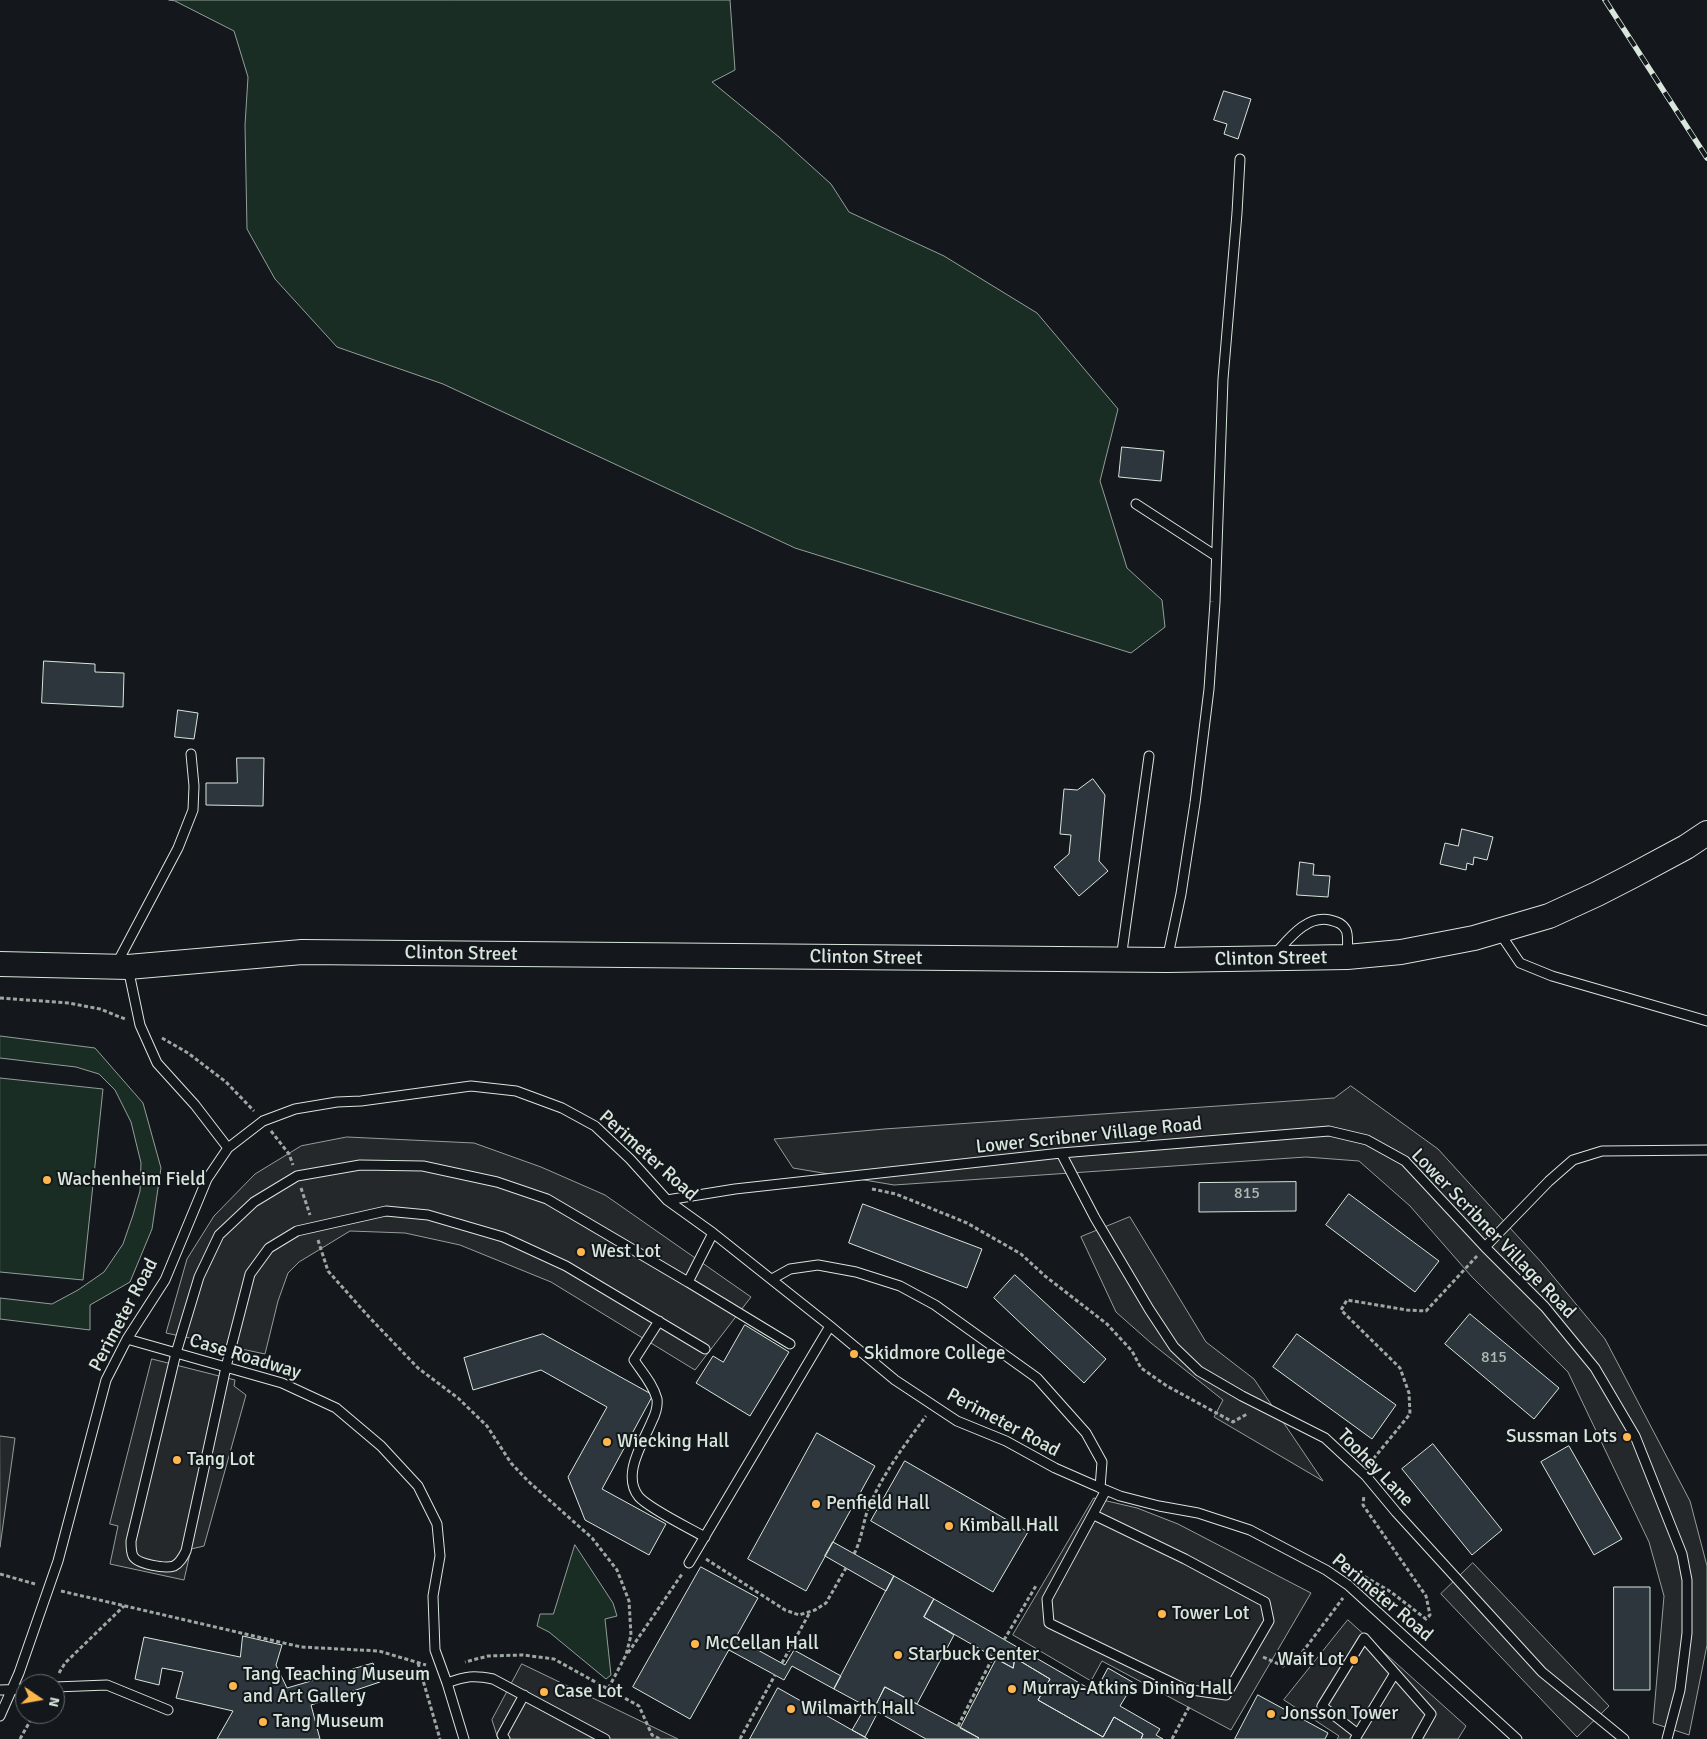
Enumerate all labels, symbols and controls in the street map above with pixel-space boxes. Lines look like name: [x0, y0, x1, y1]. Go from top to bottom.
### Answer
street label: Clinton Street: [404, 942, 518, 966]
street label: Clinton Street: [809, 946, 923, 970]
street label: Clinton Street: [1214, 947, 1328, 971]
street label: Perimeter Road: [594, 1106, 702, 1206]
street label: Lower Scribner Village Road: [975, 1113, 1203, 1159]
street label: Lower Scribner Village Road: [1406, 1144, 1580, 1324]
place label: Wachenheim Field: [57, 1169, 206, 1191]
marker: Wachenheim Field: [41, 1174, 53, 1186]
house number: 815: [1234, 1184, 1260, 1204]
place label: West Lot: [591, 1241, 661, 1263]
marker: West Lot: [575, 1246, 587, 1258]
street label: Perimeter Road: [85, 1255, 163, 1375]
street label: Case Roadway: [186, 1329, 304, 1385]
place label: Skidmore College: [864, 1343, 1006, 1365]
marker: Skidmore College: [848, 1348, 860, 1360]
house number: 815: [1481, 1348, 1507, 1368]
street label: Perimeter Road: [943, 1384, 1063, 1462]
street label: Toohey Lane: [1332, 1424, 1418, 1512]
place label: Sussman Lots: [1506, 1426, 1617, 1448]
place label: Wiecking Hall: [617, 1431, 729, 1453]
marker: Sussman Lots: [1621, 1431, 1633, 1443]
marker: Wiecking Hall: [601, 1436, 613, 1448]
place label: Tang Lot: [187, 1449, 255, 1471]
marker: Tang Lot: [171, 1454, 183, 1466]
place label: Penfield Hall: [826, 1493, 930, 1515]
marker: Penfield Hall: [810, 1498, 822, 1510]
place label: Kimball Hall: [959, 1515, 1059, 1537]
marker: Kimball Hall: [943, 1520, 955, 1532]
street label: Perimeter Road: [1327, 1549, 1437, 1647]
place label: Tower Lot: [1172, 1603, 1249, 1625]
marker: Tower Lot: [1156, 1608, 1168, 1620]
place label: McCellan Hall: [705, 1633, 819, 1655]
marker: McCellan Hall: [689, 1638, 701, 1650]
place label: Starbuck Center: [908, 1644, 1039, 1666]
marker: Starbuck Center: [892, 1649, 904, 1661]
place label: Wait Lot: [1277, 1649, 1344, 1671]
marker: Wait Lot: [1348, 1654, 1360, 1666]
place label: Tang Teaching Museum and Art Gallery: [243, 1664, 430, 1708]
north arrow: [15, 1674, 65, 1724]
place label: Murray-Atkins Dining Hall: [1022, 1678, 1233, 1700]
marker: Tang Teaching Museum and Art Gallery: [227, 1680, 239, 1692]
place label: Case Lot: [554, 1681, 623, 1703]
marker: Murray-Atkins Dining Hall: [1006, 1683, 1018, 1695]
marker: Case Lot: [538, 1686, 550, 1698]
text: N: [45, 1695, 64, 1709]
place label: Wilmarth Hall: [801, 1698, 915, 1720]
marker: Wilmarth Hall: [785, 1703, 797, 1715]
place label: Jonsson Tower: [1281, 1703, 1398, 1725]
marker: Jonsson Tower: [1265, 1708, 1277, 1720]
place label: Tang Museum: [273, 1711, 384, 1733]
marker: Tang Museum: [257, 1716, 269, 1728]

